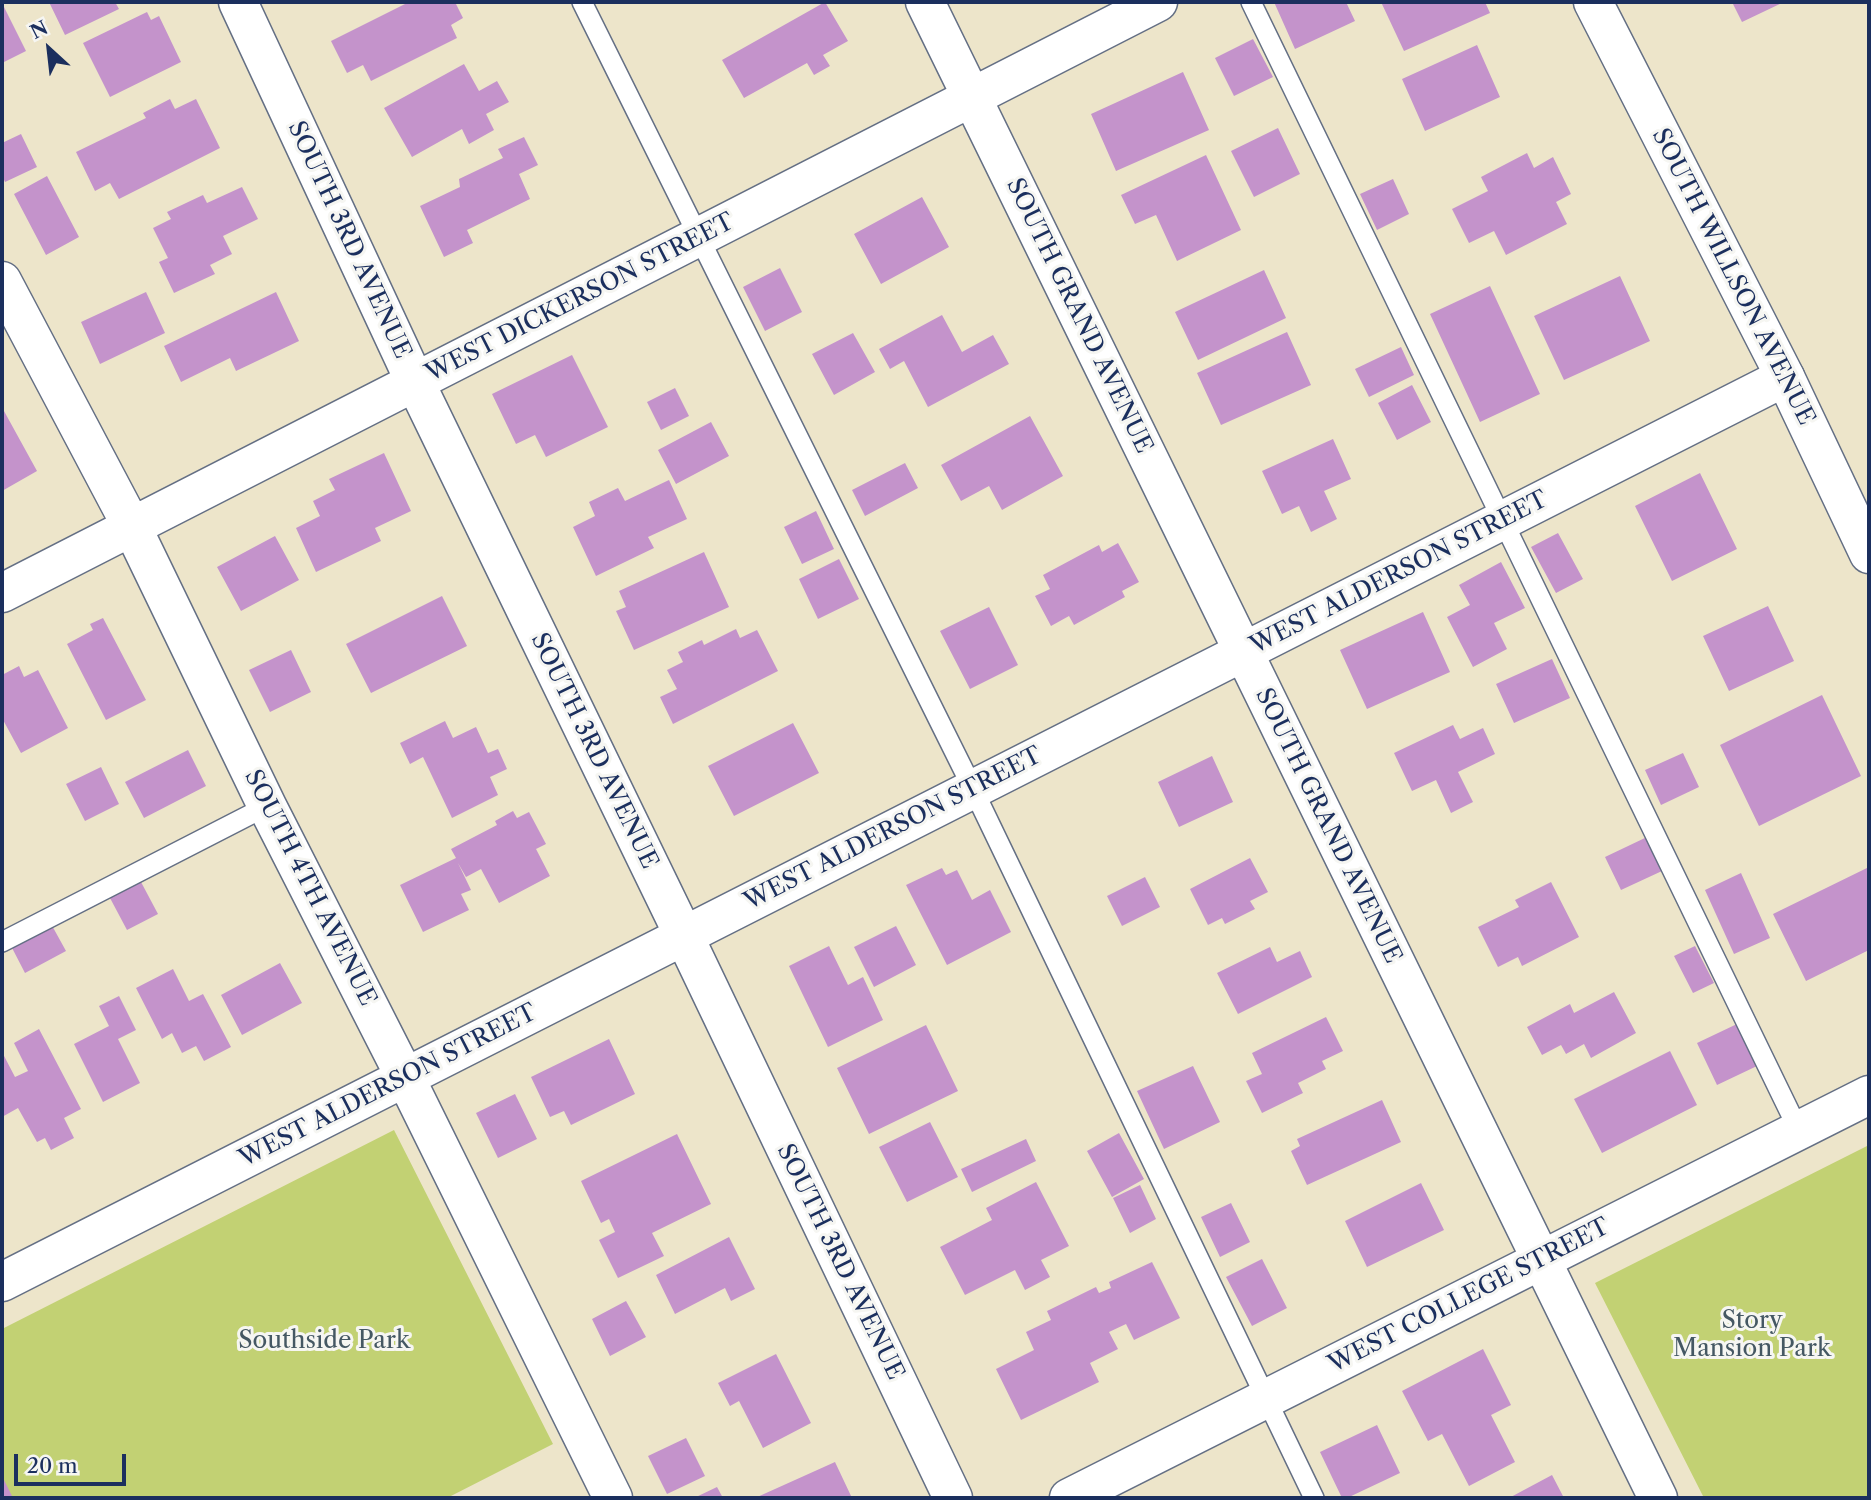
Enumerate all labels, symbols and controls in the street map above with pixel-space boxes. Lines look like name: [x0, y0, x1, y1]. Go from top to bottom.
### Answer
north arrow: [14, 14, 84, 84]
text: N: [27, 16, 52, 44]
street label: SOUTH 3RD AVENUE: [281, 117, 417, 363]
street label: SOUTH WILLSON AVENUE: [1645, 124, 1821, 430]
street label: SOUTH GRAND AVENUE: [1000, 174, 1158, 458]
street label: WEST DICKERSON STREET: [421, 208, 739, 388]
street label: WEST ALDERSON STREET: [1246, 485, 1552, 661]
street label: SOUTH 3RD AVENUE: [524, 628, 664, 874]
street label: SOUTH GRAND AVENUE: [1249, 684, 1407, 968]
street label: WEST ALDERSON STREET: [740, 741, 1046, 917]
street label: SOUTH 4TH AVENUE: [238, 765, 382, 1011]
street label: WEST ALDERSON STREET: [235, 998, 541, 1174]
street label: SOUTH 3RD AVENUE: [770, 1139, 910, 1385]
street label: WEST COLLEGE STREET: [1324, 1213, 1614, 1379]
park label: Story Mansion Park: [1673, 1307, 1831, 1363]
park label: Southside Park: [238, 1327, 410, 1355]
scale bar: [18, 1440, 130, 1484]
text: 20 m: [27, 1453, 78, 1478]

